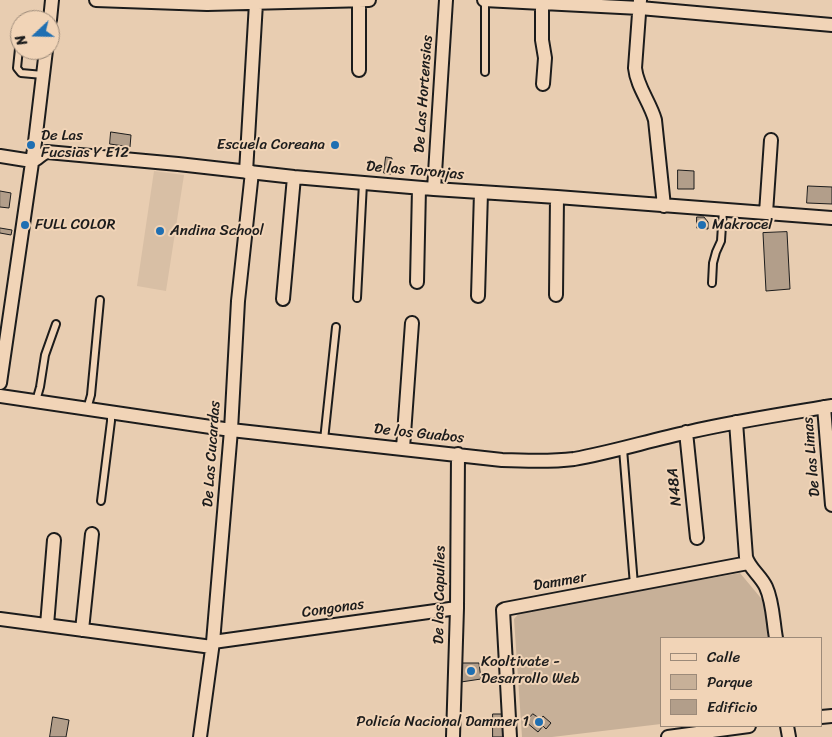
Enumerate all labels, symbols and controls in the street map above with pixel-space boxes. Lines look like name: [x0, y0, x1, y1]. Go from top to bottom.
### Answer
north arrow: [10, 10, 60, 60]
text: N: [8, 31, 35, 49]
street label: De Las Hortensias: [411, 34, 437, 154]
place label: De Las Fucsias Y E12: [41, 127, 129, 162]
place label: Escuela Coreana: [217, 136, 325, 154]
marker: De Las Fucsias Y E12: [25, 139, 37, 151]
marker: Escuela Coreana: [329, 139, 341, 151]
street label: De las Toronjas: [365, 158, 465, 184]
place label: FULL COLOR: [35, 216, 116, 234]
place label: Makrocel: [712, 216, 772, 234]
marker: FULL COLOR: [19, 219, 31, 231]
marker: Makrocel: [696, 219, 708, 231]
place label: Andina School: [170, 222, 264, 240]
marker: Andina School: [154, 225, 166, 237]
street label: De Las Cucardas: [199, 400, 225, 508]
street label: De las Limas: [800, 416, 824, 498]
street label: De los Guabos: [373, 420, 465, 448]
street label: N48A: [664, 467, 686, 507]
street label: De las Capulies: [430, 546, 450, 644]
street label: Dammer: [532, 569, 588, 595]
street label: Congonas: [301, 596, 365, 622]
legend: [660, 637, 822, 727]
text: Calle: [707, 644, 740, 670]
place label: Kooltivate - Desarrollo Web: [481, 653, 579, 688]
marker: Kooltivate - Desarrollo Web: [465, 665, 477, 677]
text: Parque: [707, 669, 752, 695]
text: Edificio: [707, 694, 758, 720]
place label: Policía Nacional Dammer 1: [356, 713, 529, 731]
marker: Policía Nacional Dammer 1: [533, 716, 545, 728]

